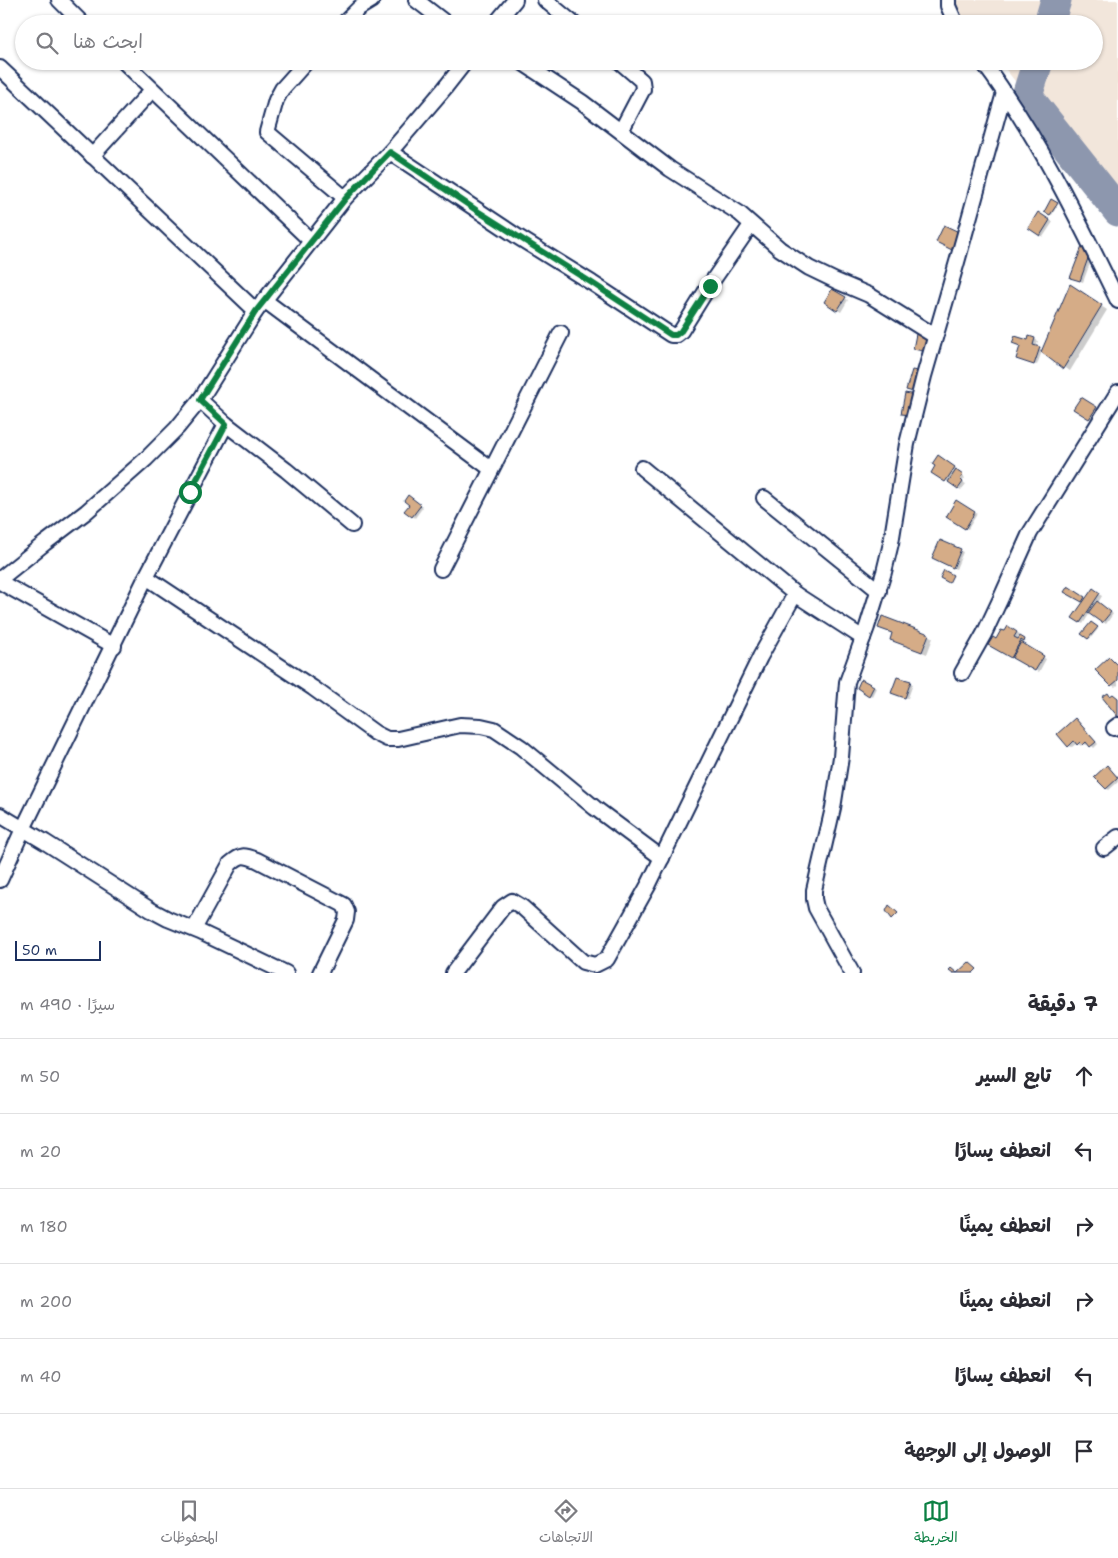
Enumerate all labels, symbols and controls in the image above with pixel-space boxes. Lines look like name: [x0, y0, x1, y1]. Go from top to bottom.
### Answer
search box: [15, 15, 1103, 70]
icon: search: [33, 29, 61, 57]
text: ابحث هنا: [73, 29, 143, 54]
route end: [699, 275, 722, 298]
route start: [179, 481, 202, 504]
scale bar: [15, 938, 101, 961]
text: 50 m: [22, 941, 57, 959]
text: 7 دقيقة: [1028, 990, 1098, 1018]
text: سيرًا · 490 m: [20, 994, 115, 1015]
icon: ahead: [1070, 1062, 1098, 1090]
text: تابع السير: [977, 1063, 1051, 1088]
text: 50 m: [20, 1066, 60, 1087]
icon: left: [1070, 1137, 1098, 1165]
text: انعطف يسارًا: [955, 1138, 1051, 1163]
text: 20 m: [20, 1141, 61, 1162]
icon: right: [1070, 1212, 1098, 1240]
text: انعطف يمينًا: [960, 1213, 1051, 1238]
text: 180 m: [20, 1216, 68, 1237]
icon: right: [1070, 1287, 1098, 1315]
text: انعطف يمينًا: [960, 1288, 1051, 1313]
text: 200 m: [20, 1291, 72, 1312]
icon: left: [1070, 1362, 1098, 1390]
text: انعطف يسارًا: [955, 1363, 1051, 1388]
text: 40 m: [20, 1366, 62, 1387]
icon: arrive: [1070, 1437, 1098, 1465]
text: الوصول إلى الوجهة: [904, 1438, 1051, 1463]
tab: المحفوظات: [160, 1497, 218, 1550]
tab: الاتجاهات: [539, 1497, 593, 1550]
tab: الخريطة: [914, 1497, 958, 1550]

